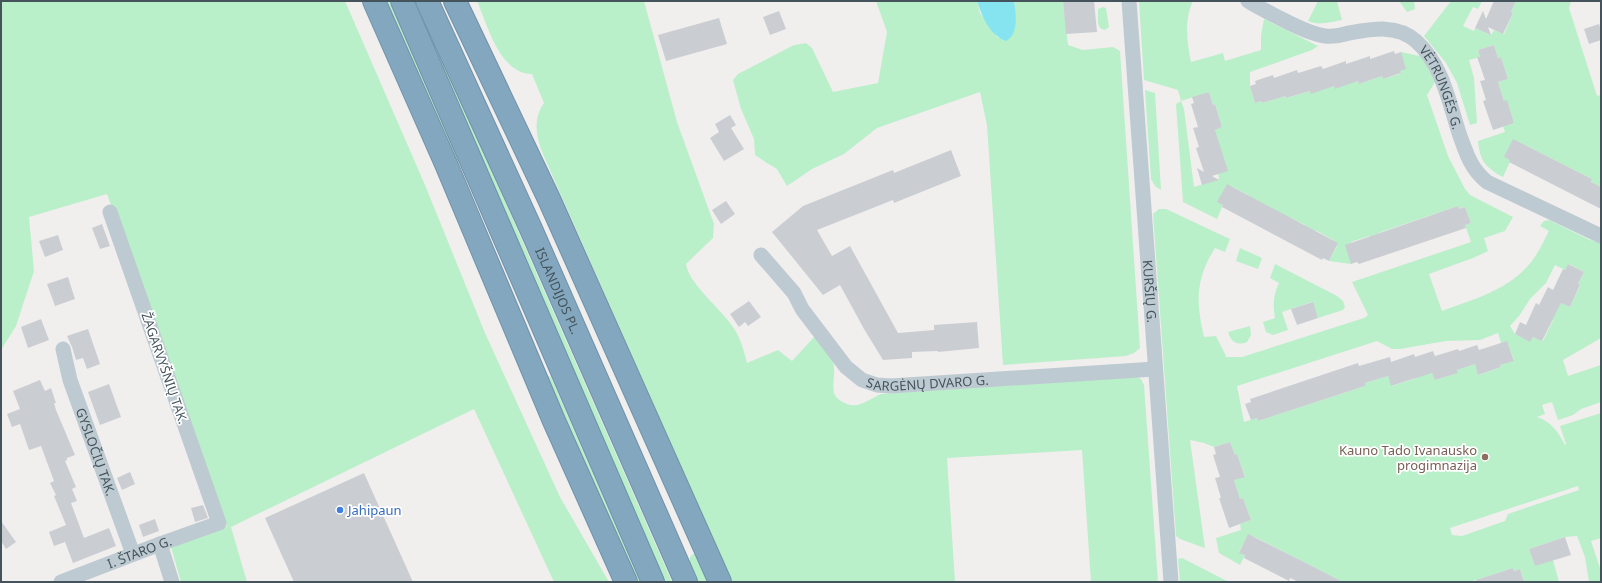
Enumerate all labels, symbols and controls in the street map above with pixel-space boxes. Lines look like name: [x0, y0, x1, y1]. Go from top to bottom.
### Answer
street label: VĖTRUNGĖS G.: [1415, 41, 1466, 132]
street label: ISLANDIJOS PL.: [531, 245, 585, 337]
street label: KURŠIŲ G.: [1139, 259, 1161, 323]
street label: ŽAGARVYŠNIŲ TAK.: [137, 310, 193, 426]
street label: SARGĖNŲ DVARO G.: [864, 371, 989, 395]
street label: GYSLOČIŲ TAK.: [72, 405, 120, 498]
place label: Kauno Tado Ivanausko progimnazija: [1339, 441, 1477, 474]
marker: Kauno Tado Ivanausko progimnazija: [1480, 452, 1490, 462]
place label: Jahipaun: [346, 501, 402, 519]
marker: Jahipaun: [335, 505, 345, 515]
street label: I. ŠTARO G.: [105, 532, 174, 572]

